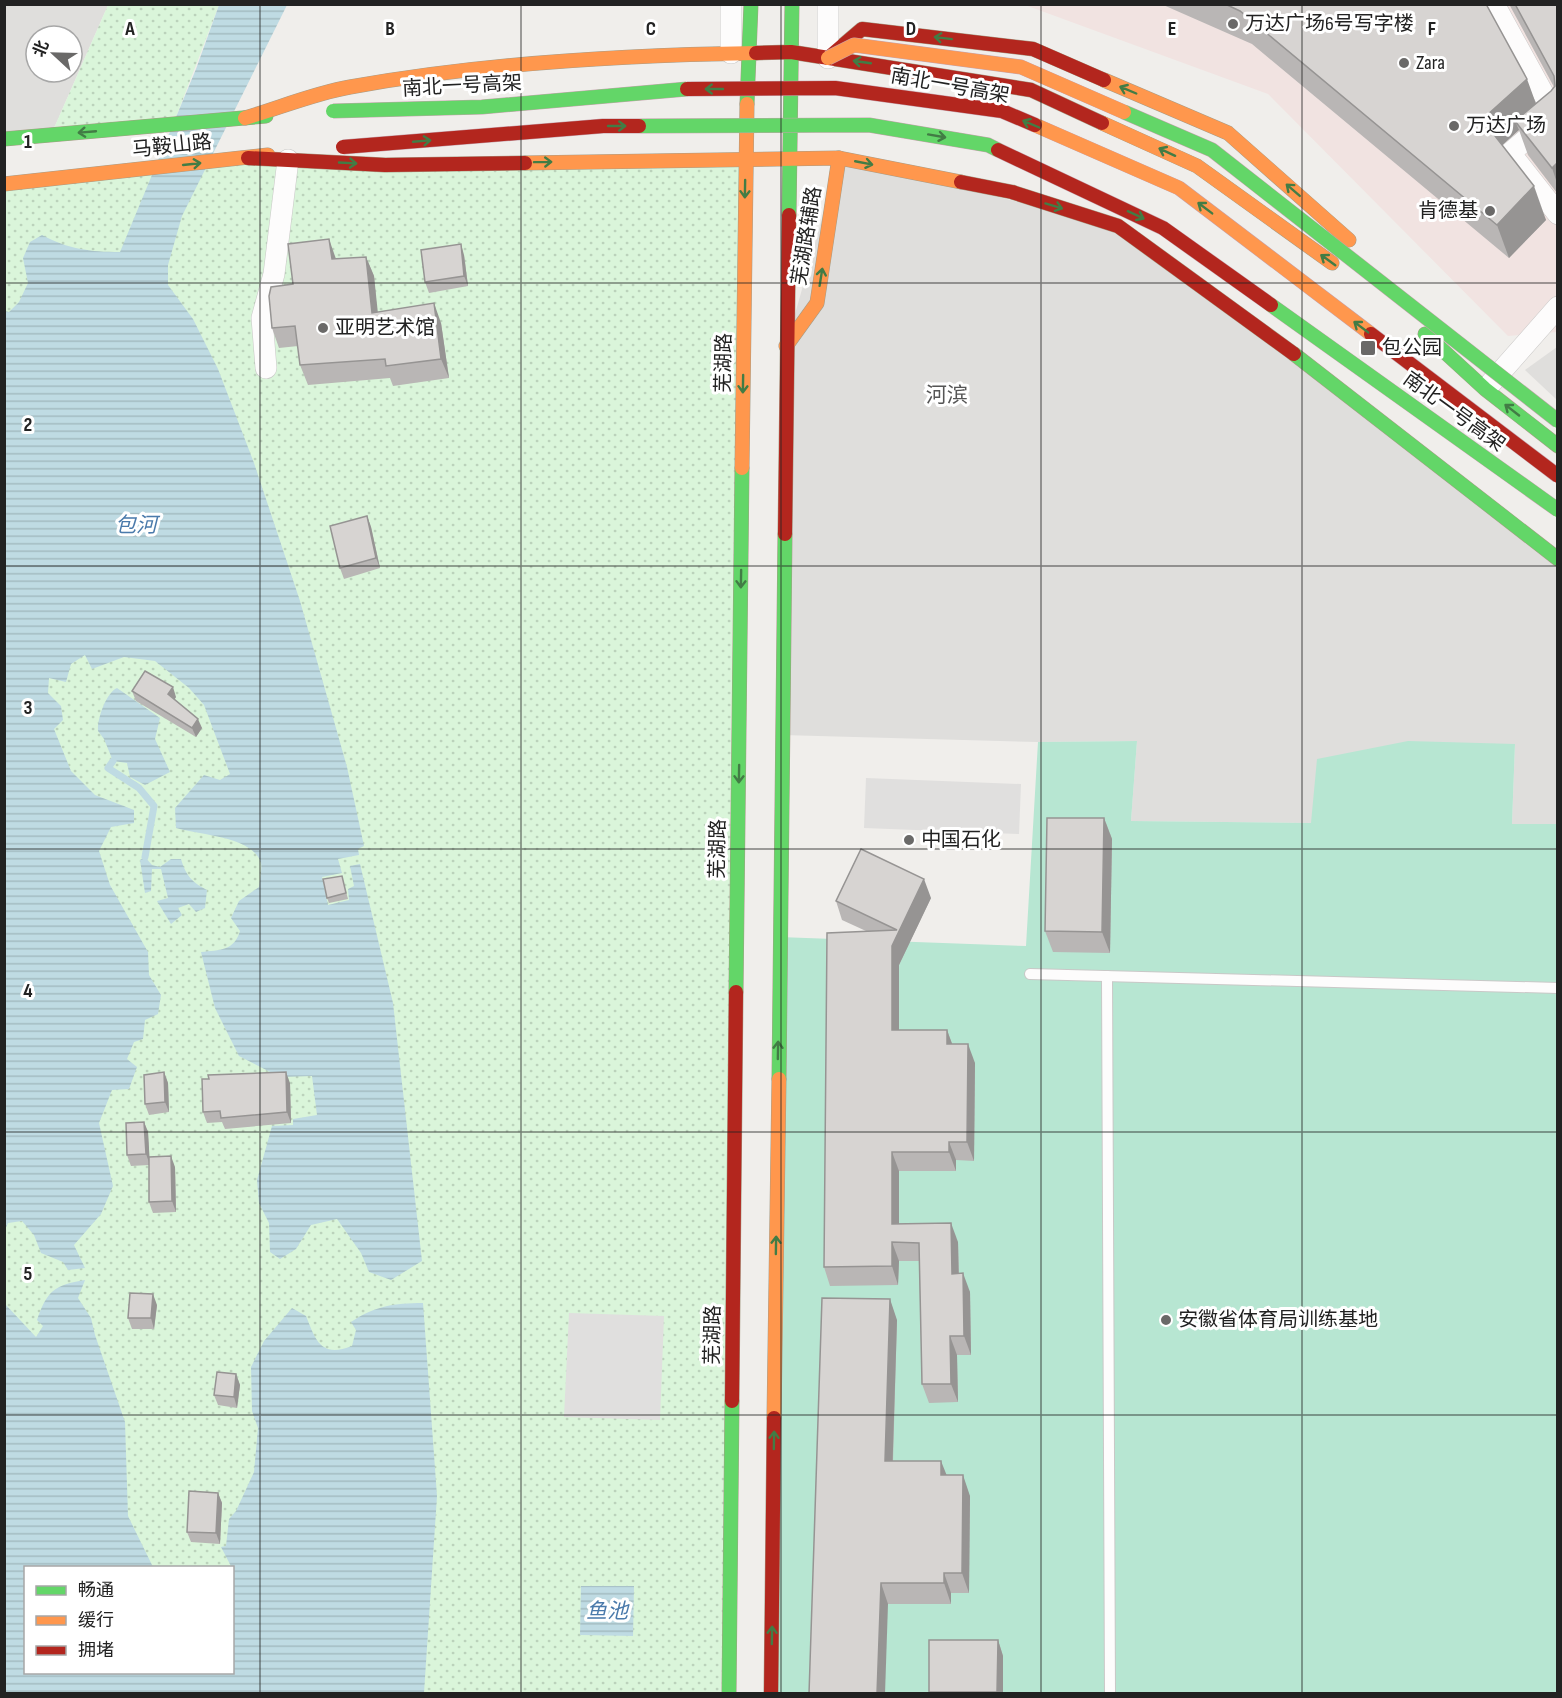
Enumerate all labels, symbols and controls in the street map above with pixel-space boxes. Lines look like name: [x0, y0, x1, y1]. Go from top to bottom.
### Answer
place label: 万达广场6号写字楼: [1245, 12, 1414, 36]
text: A: [124, 17, 135, 41]
text: B: [385, 17, 395, 41]
text: C: [646, 17, 656, 41]
text: D: [906, 17, 916, 41]
text: E: [1168, 17, 1176, 41]
marker: 万达广场6号写字楼: [1226, 17, 1240, 31]
text: F: [1428, 17, 1436, 41]
north arrow: [24, 24, 84, 84]
one-way arrow: [933, 33, 953, 44]
text: 北: [30, 38, 53, 60]
place label: Zara: [1416, 51, 1445, 75]
marker: Zara: [1397, 56, 1411, 70]
one-way arrow: [852, 57, 872, 68]
street label: 南北一号高架: [889, 64, 1011, 108]
street label: 南北一号高架: [401, 71, 523, 101]
one-way arrow: [704, 83, 724, 94]
one-way arrow: [1120, 84, 1138, 95]
place label: 万达广场: [1466, 114, 1546, 138]
one-way arrow: [1022, 118, 1040, 129]
marker: 万达广场: [1447, 119, 1461, 133]
one-way arrow: [606, 120, 626, 132]
one-way arrow: [78, 127, 98, 138]
text: 1: [24, 130, 32, 154]
street label: 马鞍山路: [131, 130, 213, 162]
one-way arrow: [926, 131, 946, 142]
one-way arrow: [412, 135, 432, 146]
one-way arrow: [1158, 146, 1176, 158]
one-way arrow: [533, 156, 553, 168]
one-way arrow: [338, 157, 358, 168]
one-way arrow: [854, 157, 873, 169]
one-way arrow: [182, 158, 202, 169]
one-way arrow: [739, 178, 751, 198]
one-way arrow: [1286, 183, 1301, 197]
street label: 芜湖路辅路: [787, 185, 827, 287]
place label: 肯德基: [1418, 199, 1478, 223]
one-way arrow: [1044, 201, 1063, 212]
one-way arrow: [1198, 202, 1214, 215]
marker: 肯德基: [1483, 204, 1497, 218]
one-way arrow: [1127, 210, 1145, 222]
one-way arrow: [1321, 254, 1337, 266]
one-way arrow: [815, 268, 826, 288]
place label: 亚明艺术馆: [335, 316, 435, 340]
one-way arrow: [1353, 320, 1369, 333]
marker: 亚明艺术馆: [316, 321, 330, 335]
street label: 芜湖路: [711, 333, 737, 393]
place label: 包公园: [1382, 336, 1442, 360]
marker: 包公园: [1359, 339, 1377, 357]
street label: 南北一号高架: [1398, 367, 1510, 457]
one-way arrow: [737, 373, 749, 393]
district label: 河滨: [926, 383, 968, 408]
one-way arrow: [1504, 404, 1520, 417]
text: 2: [24, 413, 32, 437]
water label: 包河: [115, 513, 161, 538]
one-way arrow: [735, 568, 747, 588]
text: 3: [24, 696, 33, 720]
one-way arrow: [733, 763, 745, 783]
street label: 芜湖路: [705, 819, 731, 879]
place label: 中国石化: [921, 828, 1001, 852]
marker: 中国石化: [902, 833, 916, 847]
text: 4: [23, 979, 33, 1003]
one-way arrow: [772, 1041, 784, 1061]
one-way arrow: [770, 1236, 782, 1256]
text: 5: [24, 1262, 33, 1286]
street label: 芜湖路: [700, 1305, 726, 1365]
place label: 安徽省体育局训练基地: [1178, 1308, 1378, 1332]
marker: 安徽省体育局训练基地: [1159, 1313, 1173, 1327]
one-way arrow: [768, 1431, 780, 1451]
legend: [24, 1566, 234, 1674]
text: 畅通: [78, 1580, 114, 1601]
water label: 鱼池: [586, 1599, 630, 1624]
text: 缓行: [78, 1610, 114, 1631]
one-way arrow: [766, 1626, 777, 1646]
text: 拥堵: [78, 1640, 114, 1661]

